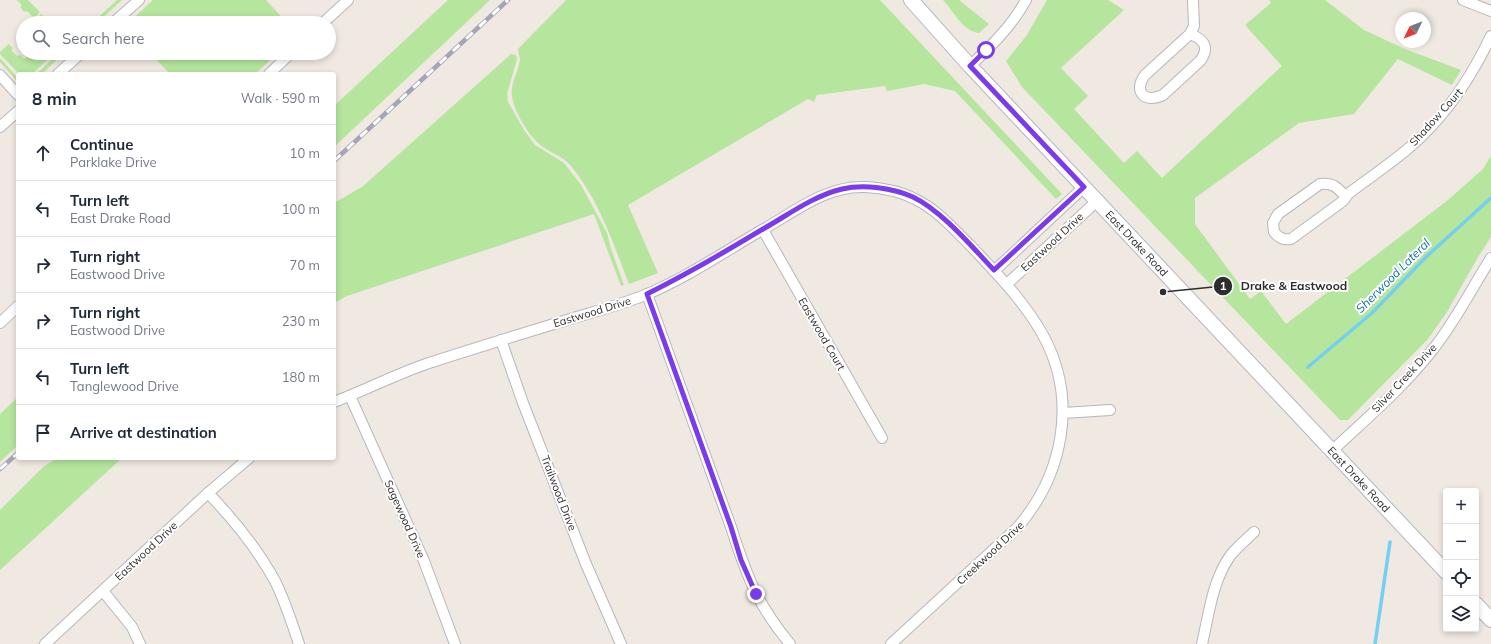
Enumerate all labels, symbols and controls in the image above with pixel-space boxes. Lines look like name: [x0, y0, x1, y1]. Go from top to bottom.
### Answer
north arrow: [1395, 12, 1431, 48]
search box: [16, 16, 336, 60]
icon: search: [30, 27, 52, 49]
text: Search here: [62, 29, 144, 48]
route start: [977, 41, 995, 59]
street label: Shadow Court: [1406, 85, 1466, 149]
text: 8 min: [32, 88, 77, 109]
text: Walk · 590 m: [241, 90, 320, 106]
text: Continue: [70, 135, 133, 154]
icon: ahead: [32, 142, 54, 164]
text: 10 m: [290, 145, 320, 161]
text: Parklake Drive: [70, 154, 157, 170]
text: Turn left: [70, 191, 129, 210]
icon: left: [32, 198, 54, 220]
text: 100 m: [282, 201, 320, 217]
street label: East Drake Road: [1102, 207, 1171, 279]
street label: Eastwood Drive: [1018, 209, 1086, 275]
text: East Drake Road: [70, 210, 171, 226]
water label: Sherwood Lateral: [1352, 235, 1433, 316]
text: Turn right: [70, 247, 140, 266]
icon: right: [32, 254, 54, 276]
text: 70 m: [290, 257, 320, 273]
text: Eastwood Drive: [70, 266, 165, 282]
callout: Drake & Eastwood: [1213, 274, 1355, 298]
text: 1: [1219, 278, 1227, 293]
text: Drake & Eastwood: [1241, 278, 1347, 293]
street label: Eastwood Drive: [552, 294, 632, 330]
street label: Eastwood Court: [796, 295, 849, 373]
text: Turn right: [70, 303, 140, 322]
icon: right: [32, 310, 54, 332]
text: 230 m: [282, 313, 320, 329]
text: Eastwood Drive: [70, 322, 165, 338]
street label: Silver Creek Drive: [1368, 341, 1440, 415]
text: Turn left: [70, 359, 129, 378]
icon: left: [32, 366, 54, 388]
text: 180 m: [282, 369, 320, 385]
text: Tanglewood Drive: [70, 378, 179, 394]
icon: arrive: [32, 422, 54, 444]
text: Arrive at destination: [70, 423, 217, 442]
street label: East Drake Road: [1324, 443, 1393, 515]
street label: Trailwood Drive: [538, 453, 580, 533]
street label: Sagewood Drive: [382, 478, 428, 560]
map controls: [1443, 488, 1479, 632]
button: +: [1443, 488, 1479, 524]
street label: Eastwood Drive: [112, 518, 180, 584]
street label: Creekwood Drive: [953, 518, 1027, 588]
button: −: [1443, 524, 1479, 560]
button: locate: [1443, 560, 1479, 596]
route end: [747, 585, 765, 603]
button: layers: [1443, 596, 1479, 632]

